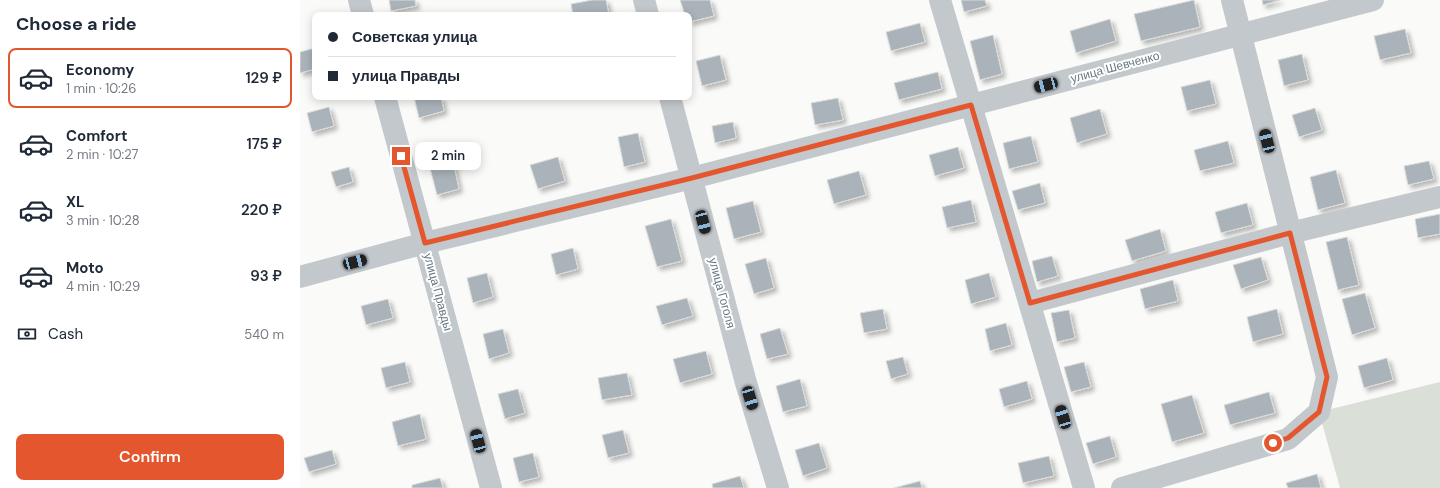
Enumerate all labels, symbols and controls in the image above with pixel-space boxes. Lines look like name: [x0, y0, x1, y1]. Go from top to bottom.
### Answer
text: Choose a ride: [16, 12, 137, 36]
text: Советская улица: [352, 27, 477, 47]
street label: улица Шевченко: [1069, 47, 1161, 87]
icon: car: [18, 60, 54, 96]
text: Economy: [66, 60, 134, 80]
text: улица Правды: [352, 66, 460, 86]
text: 129 ₽: [245, 68, 282, 88]
car: [1033, 76, 1059, 94]
text: 1 min · 10:26: [66, 80, 136, 97]
icon: car: [18, 126, 54, 162]
text: Comfort: [66, 126, 127, 146]
car: [1258, 128, 1276, 154]
text: 175 ₽: [247, 134, 282, 154]
callout: 2 min: [415, 142, 481, 170]
text: 2 min · 10:27: [66, 146, 138, 163]
route end: [392, 147, 410, 165]
text: 2 min: [431, 147, 465, 164]
icon: car: [18, 192, 54, 228]
text: XL: [66, 192, 84, 212]
text: 220 ₽: [241, 200, 282, 220]
car: [694, 209, 712, 235]
text: 3 min · 10:28: [66, 212, 140, 229]
street label: улица Правды: [420, 251, 456, 333]
car: [342, 253, 368, 271]
street label: улица Гоголя: [705, 256, 739, 330]
icon: car: [18, 258, 54, 294]
text: Moto: [66, 258, 104, 278]
text: 93 ₽: [250, 266, 282, 286]
text: 4 min · 10:29: [66, 278, 140, 295]
icon: cash: [16, 323, 38, 345]
text: Cash: [48, 324, 83, 344]
text: 540 m: [244, 326, 284, 343]
car: [741, 385, 759, 411]
car: [1054, 404, 1072, 430]
car: [469, 428, 487, 454]
button: Confirm: [16, 434, 284, 480]
route start: [1264, 434, 1282, 452]

